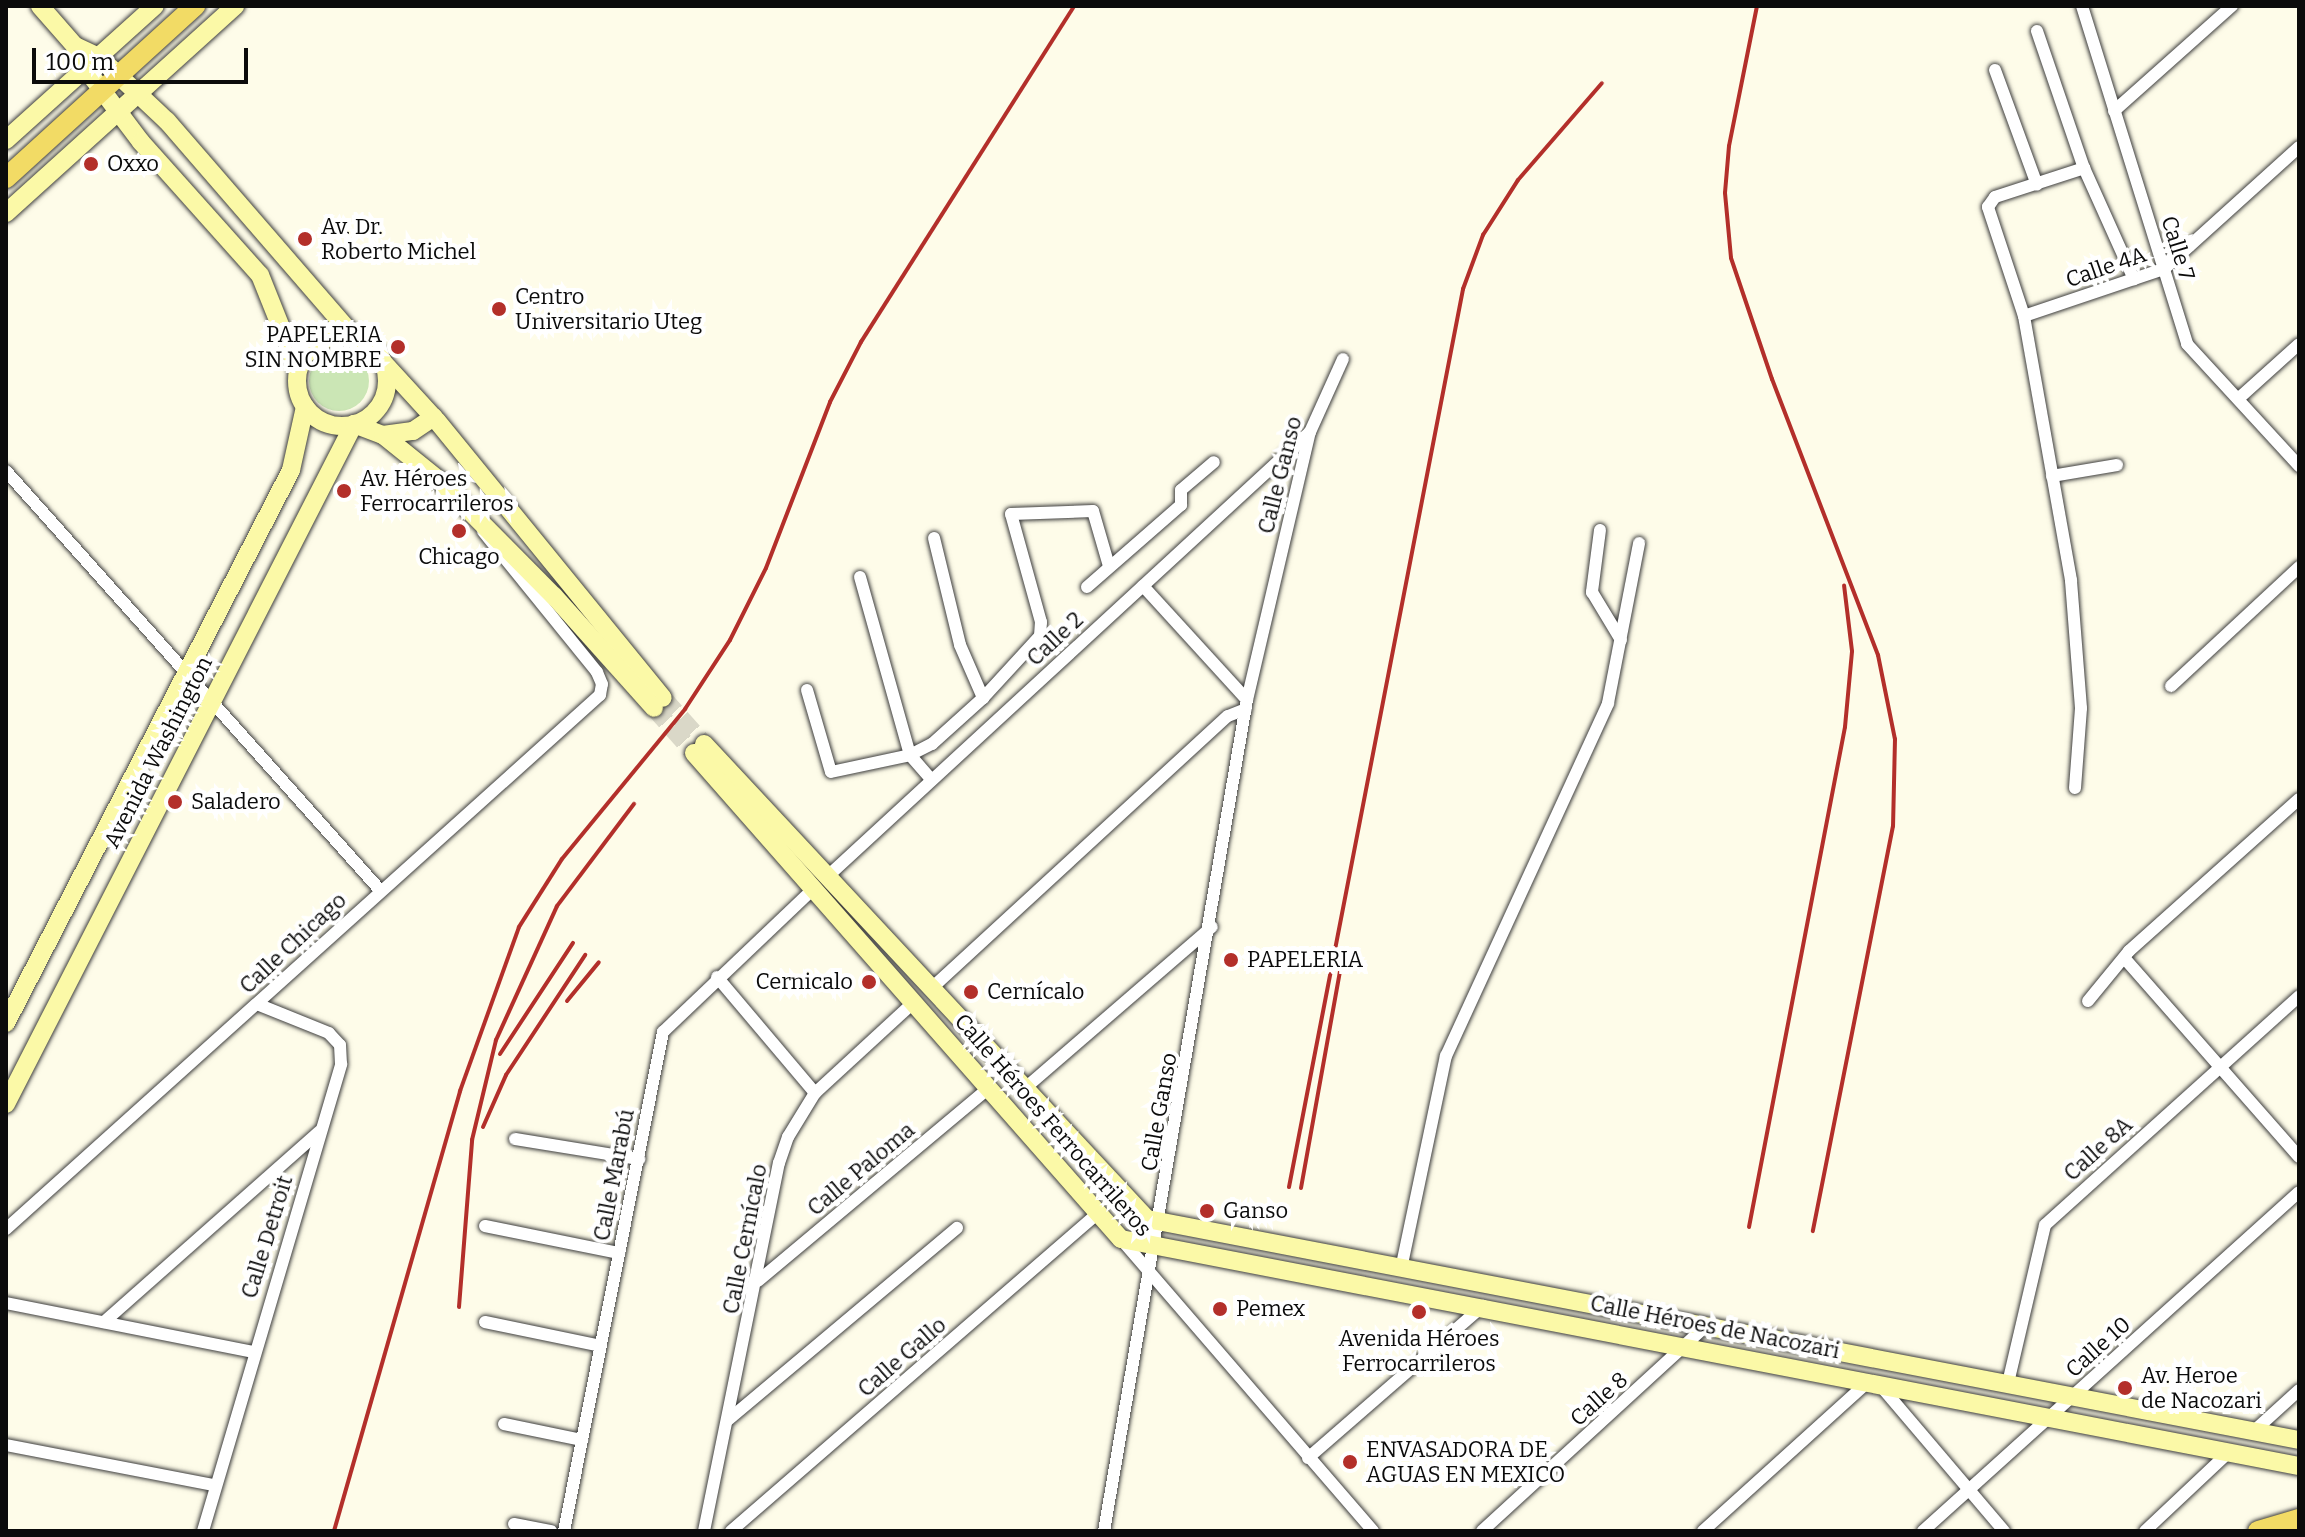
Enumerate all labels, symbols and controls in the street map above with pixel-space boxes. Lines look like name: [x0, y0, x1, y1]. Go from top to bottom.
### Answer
scale bar: [36, 32, 252, 82]
text: 100 m: [46, 48, 114, 76]
place label: Oxxo: [107, 151, 159, 177]
marker: Oxxo: [82, 155, 100, 173]
place label: Av. Dr. Roberto Michel: [321, 213, 476, 264]
street label: Calle 7: [2156, 213, 2200, 283]
marker: Av. Dr. Roberto Michel: [296, 230, 314, 248]
street label: Calle 4A: [2062, 241, 2150, 293]
place label: Centro Universitario Uteg: [515, 283, 702, 334]
marker: Centro Universitario Uteg: [490, 300, 508, 318]
place label: PAPELERIA SIN NOMBRE: [244, 321, 382, 372]
marker: PAPELERIA SIN NOMBRE: [389, 338, 407, 356]
street label: Calle Ganso: [1253, 414, 1307, 536]
place label: Av. Héroes Ferrocarrileros: [360, 465, 514, 516]
marker: Av. Héroes Ferrocarrileros: [335, 482, 353, 500]
marker: Chicago: [450, 522, 468, 540]
place label: Chicago: [418, 544, 500, 570]
street label: Calle 2: [1022, 607, 1088, 671]
street label: Avenida Washington: [98, 652, 218, 852]
place label: Saladero: [191, 789, 281, 815]
marker: Saladero: [166, 793, 184, 811]
street label: Calle Chicago: [234, 887, 352, 999]
place label: PAPELERIA: [1247, 947, 1363, 973]
marker: PAPELERIA: [1222, 951, 1240, 969]
place label: Cernicalo: [756, 969, 853, 995]
marker: Cernicalo: [860, 973, 878, 991]
place label: Cernícalo: [987, 979, 1084, 1005]
marker: Cernícalo: [962, 983, 980, 1001]
street label: Calle Héroes Ferrocarrileros: [949, 1008, 1157, 1242]
street label: Calle Ganso: [1136, 1051, 1182, 1173]
street label: Calle Marabú: [588, 1107, 640, 1243]
street label: Calle 8A: [2058, 1111, 2138, 1187]
street label: Calle Paloma: [802, 1117, 920, 1221]
street label: Calle Cernícalo: [718, 1162, 772, 1316]
street label: Calle Detroit: [236, 1172, 298, 1302]
place label: Ganso: [1223, 1198, 1288, 1224]
marker: Ganso: [1198, 1202, 1216, 1220]
street label: Calle Héroes de Nacozari: [1588, 1290, 1842, 1364]
place label: Pemex: [1236, 1296, 1305, 1322]
marker: Pemex: [1211, 1300, 1229, 1318]
marker: Avenida Héroes Ferrocarrileros: [1410, 1303, 1428, 1321]
street label: Calle 10: [2060, 1311, 2136, 1383]
street label: Calle Gallo: [853, 1312, 951, 1402]
place label: Avenida Héroes Ferrocarrileros: [1338, 1325, 1500, 1376]
place label: Av. Heroe de Nacozari: [2141, 1362, 2262, 1414]
street label: Calle 8: [1565, 1366, 1633, 1432]
marker: Av. Heroe de Nacozari: [2116, 1379, 2134, 1397]
place label: ENVASADORA DE AGUAS EN MEXICO: [1366, 1436, 1565, 1488]
marker: ENVASADORA DE AGUAS EN MEXICO: [1341, 1453, 1359, 1471]

